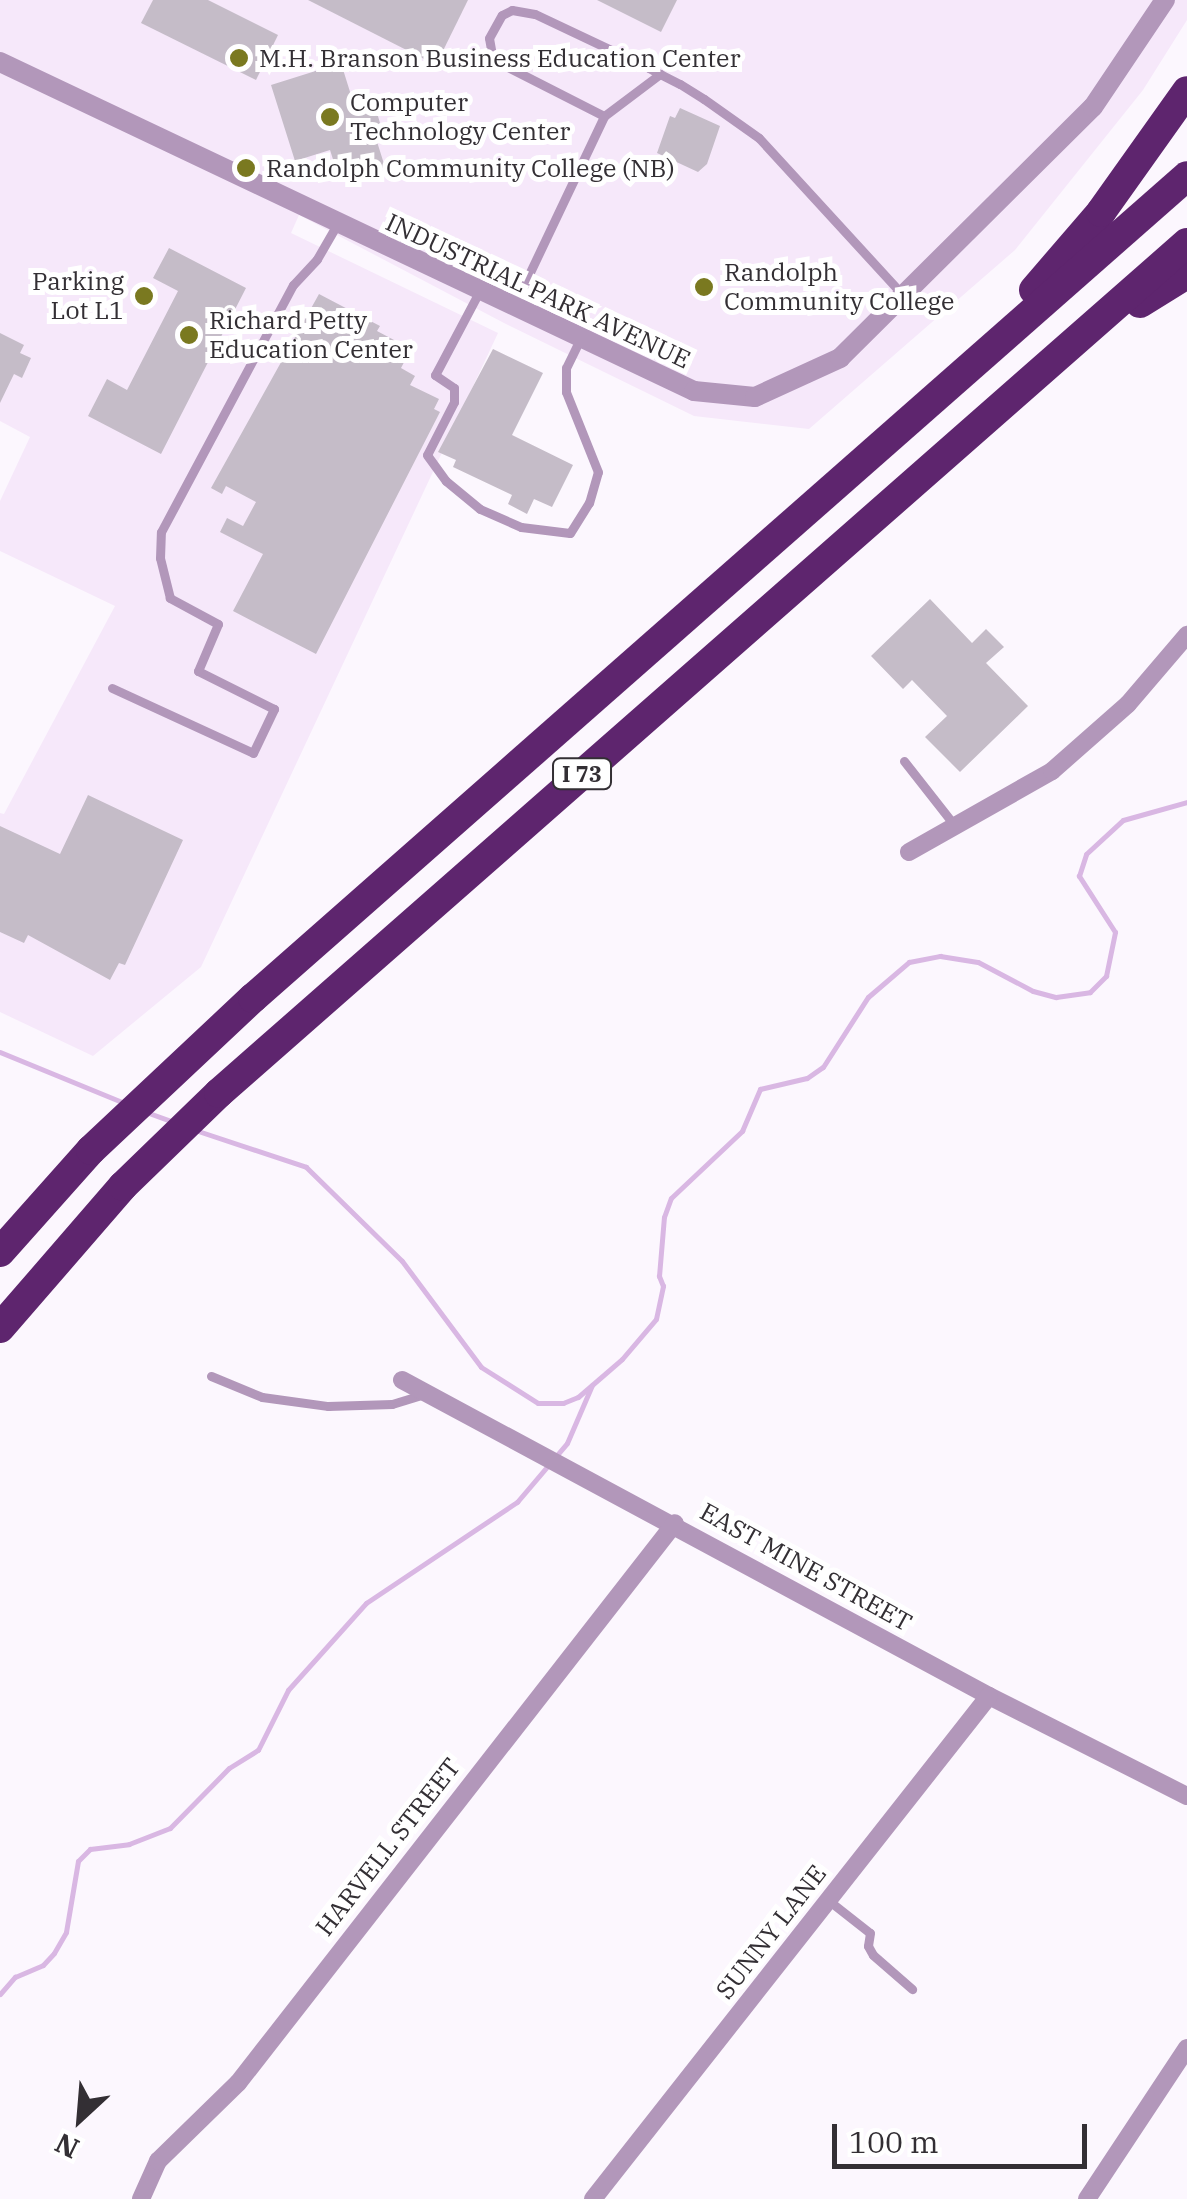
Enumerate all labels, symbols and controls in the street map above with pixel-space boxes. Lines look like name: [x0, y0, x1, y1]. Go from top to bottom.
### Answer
place label: M.H. Branson Business Education Center: [259, 43, 741, 73]
marker: M.H. Branson Business Education Center: [228, 47, 250, 69]
place label: Computer Technology Center: [350, 88, 570, 147]
marker: Computer Technology Center: [319, 106, 341, 128]
place label: Randolph Community College (NB): [266, 153, 675, 183]
marker: Randolph Community College (NB): [235, 157, 257, 179]
street label: INDUSTRIAL PARK AVENUE: [381, 207, 695, 375]
place label: Randolph Community College: [724, 258, 954, 317]
place label: Parking Lot L1: [32, 267, 124, 326]
marker: Randolph Community College: [693, 276, 715, 298]
marker: Parking Lot L1: [133, 285, 155, 307]
place label: Richard Petty Education Center: [209, 306, 413, 365]
marker: Richard Petty Education Center: [178, 324, 200, 346]
road number: I 73: [552, 757, 612, 791]
street label: EAST MINE STREET: [695, 1496, 917, 1638]
street label: HARVELL STREET: [309, 1752, 467, 1942]
street label: SUNNY LANE: [710, 1859, 832, 2005]
north arrow: [30, 2069, 130, 2169]
scale bar: [837, 2104, 1092, 2166]
text: 100 m: [849, 2122, 939, 2161]
text: N: [49, 2125, 85, 2168]

